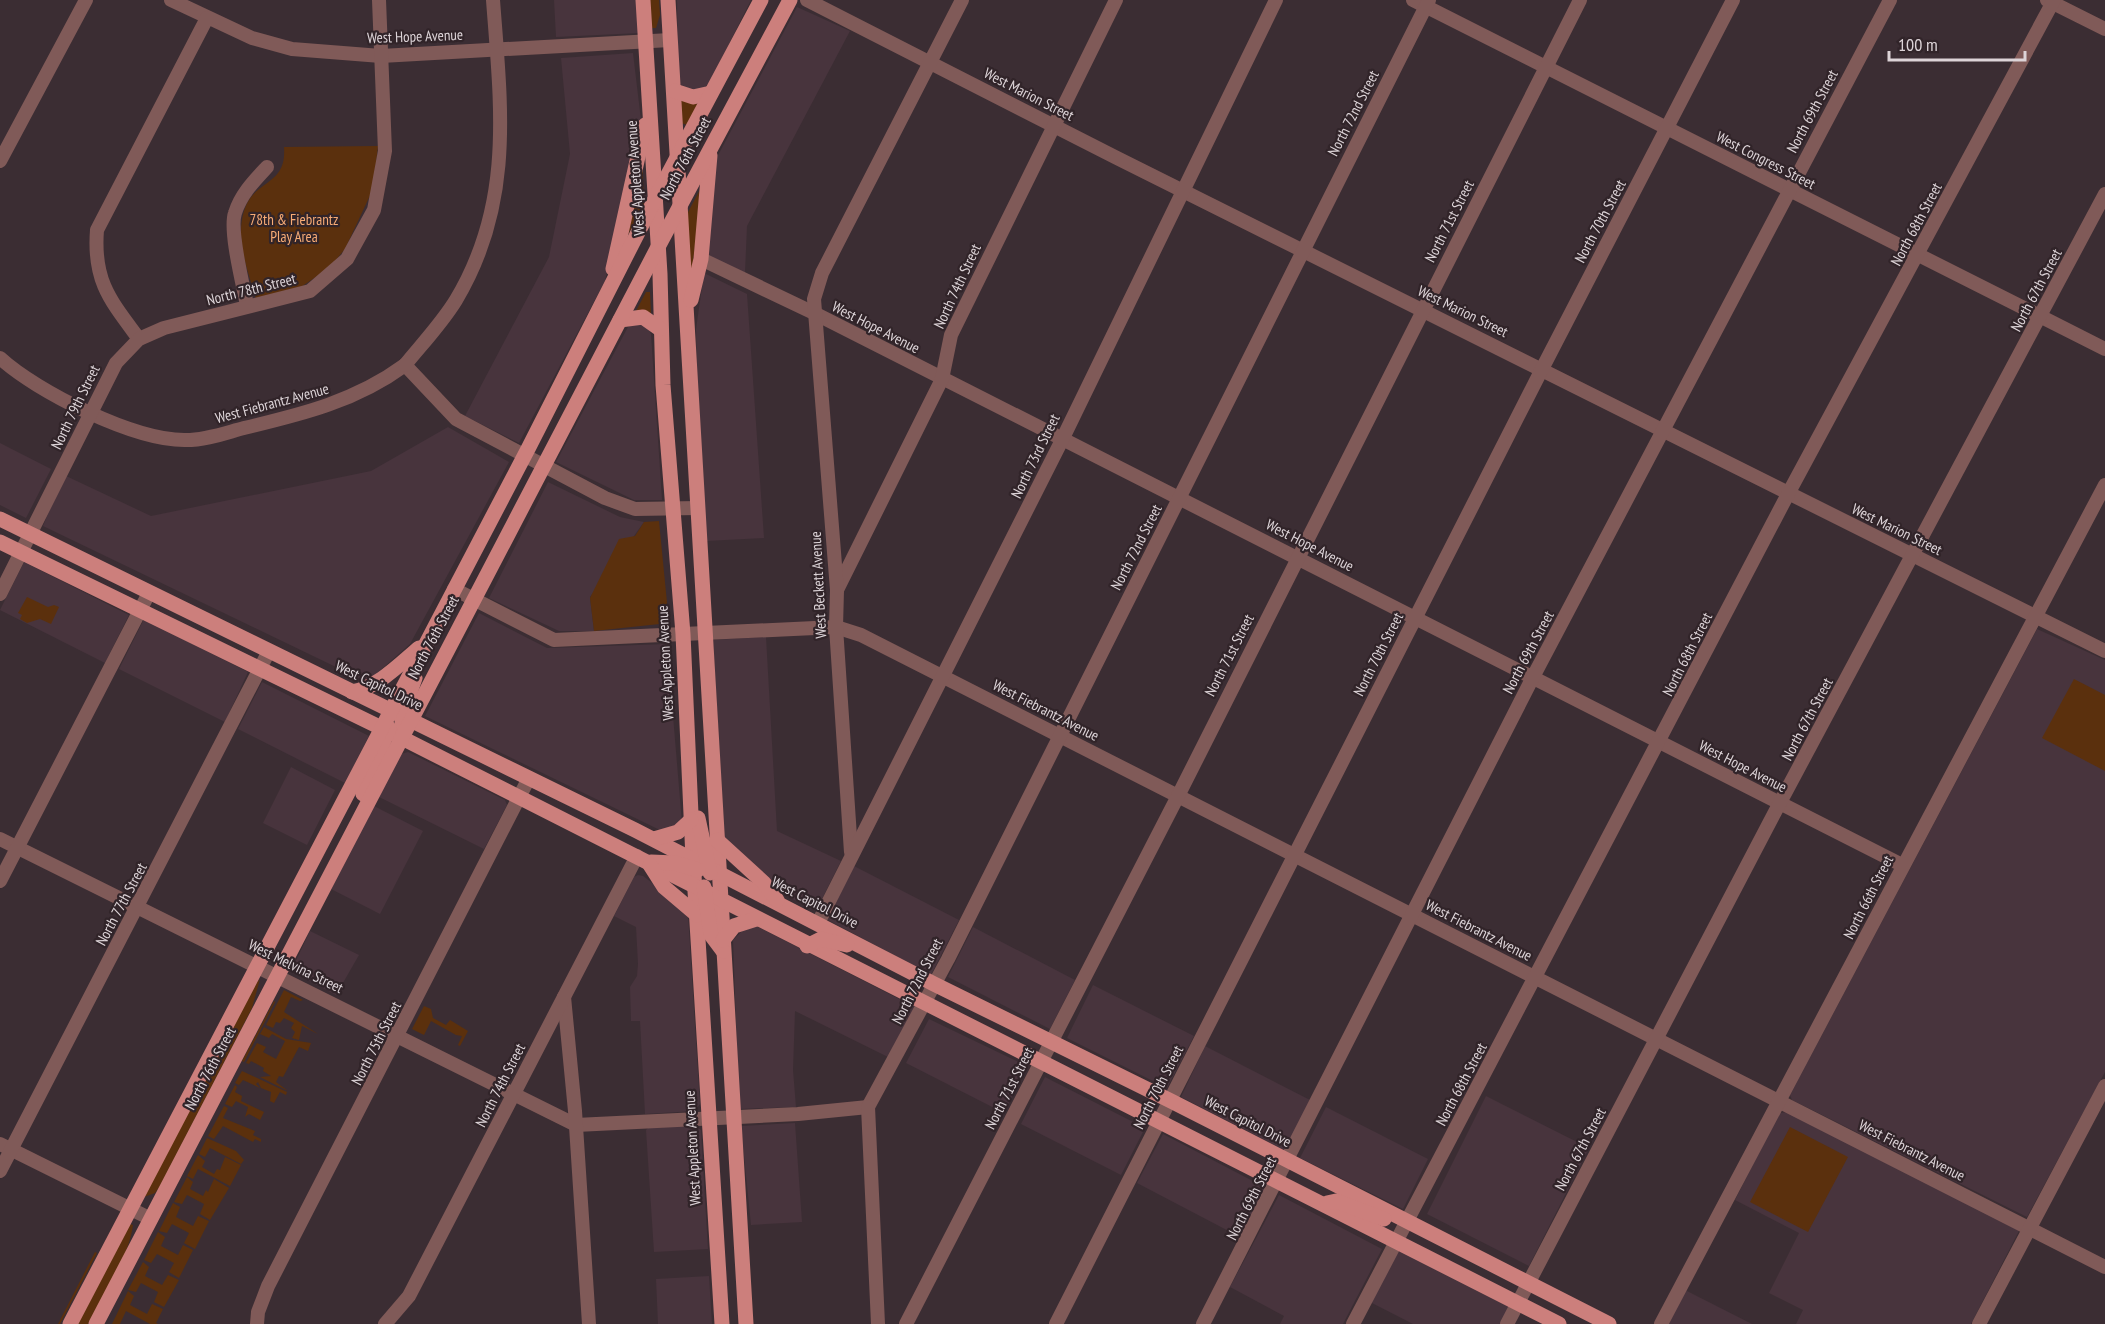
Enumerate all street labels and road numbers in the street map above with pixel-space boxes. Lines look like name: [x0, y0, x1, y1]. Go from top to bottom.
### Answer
street label: West Hope Avenue: [367, 25, 463, 47]
street label: West Marion Street: [981, 63, 1077, 125]
street label: North 69th Street: [1782, 66, 1842, 156]
street label: North 72nd Street: [1323, 67, 1383, 159]
street label: North 76th Street: [655, 113, 715, 203]
street label: West Appleton Avenue: [622, 120, 648, 236]
street label: West Congress Street: [1713, 127, 1819, 193]
street label: North 70th Street: [1570, 176, 1630, 266]
street label: North 71st Street: [1420, 177, 1478, 265]
street label: North 68th Street: [1886, 179, 1946, 269]
street label: North 74th Street: [929, 241, 985, 331]
street label: North 67th Street: [2006, 245, 2066, 335]
street label: North 78th Street: [204, 269, 298, 309]
street label: West Marion Street: [1415, 281, 1511, 341]
street label: West Hope Avenue: [829, 297, 923, 357]
street label: North 79th Street: [46, 362, 104, 452]
street label: West Fiebrantz Avenue: [213, 379, 331, 427]
street label: North 73rd Street: [1006, 411, 1064, 501]
street label: West Marion Street: [1849, 499, 1945, 559]
street label: North 72nd Street: [1106, 501, 1166, 593]
street label: West Hope Avenue: [1263, 515, 1357, 575]
street label: West Beckett Avenue: [806, 531, 830, 639]
street label: North 76th Street: [403, 592, 463, 682]
street label: West Appleton Avenue: [652, 605, 678, 721]
street label: North 69th Street: [1498, 607, 1558, 697]
street label: North 70th Street: [1349, 609, 1407, 699]
street label: North 68th Street: [1658, 609, 1716, 699]
street label: North 71st Street: [1200, 611, 1258, 699]
street label: West Capitol Drive: [332, 656, 426, 714]
street label: North 67th Street: [1777, 674, 1837, 764]
street label: West Fiebrantz Avenue: [990, 675, 1102, 745]
street label: West Hope Avenue: [1696, 736, 1790, 796]
street label: North 66th Street: [1839, 852, 1897, 942]
street label: North 77th Street: [91, 859, 151, 949]
street label: West Capitol Drive: [768, 872, 862, 932]
street label: West Fiebrantz Avenue: [1423, 895, 1535, 965]
street label: West Melvina Street: [245, 935, 347, 997]
street label: North 72nd Street: [887, 935, 947, 1027]
street label: North 75th Street: [347, 998, 405, 1088]
street label: North 76th Street: [180, 1023, 240, 1113]
street label: North 68th Street: [1431, 1039, 1491, 1129]
street label: North 74th Street: [471, 1040, 529, 1130]
street label: North 70th Street: [1129, 1042, 1187, 1132]
street label: North 71st Street: [980, 1044, 1038, 1132]
street label: West Appleton Avenue: [679, 1090, 705, 1206]
street label: West Capitol Drive: [1201, 1091, 1295, 1151]
street label: North 67th Street: [1550, 1104, 1610, 1194]
street label: West Fiebrantz Avenue: [1856, 1115, 1968, 1185]
street label: North 69th Street: [1222, 1153, 1280, 1243]

